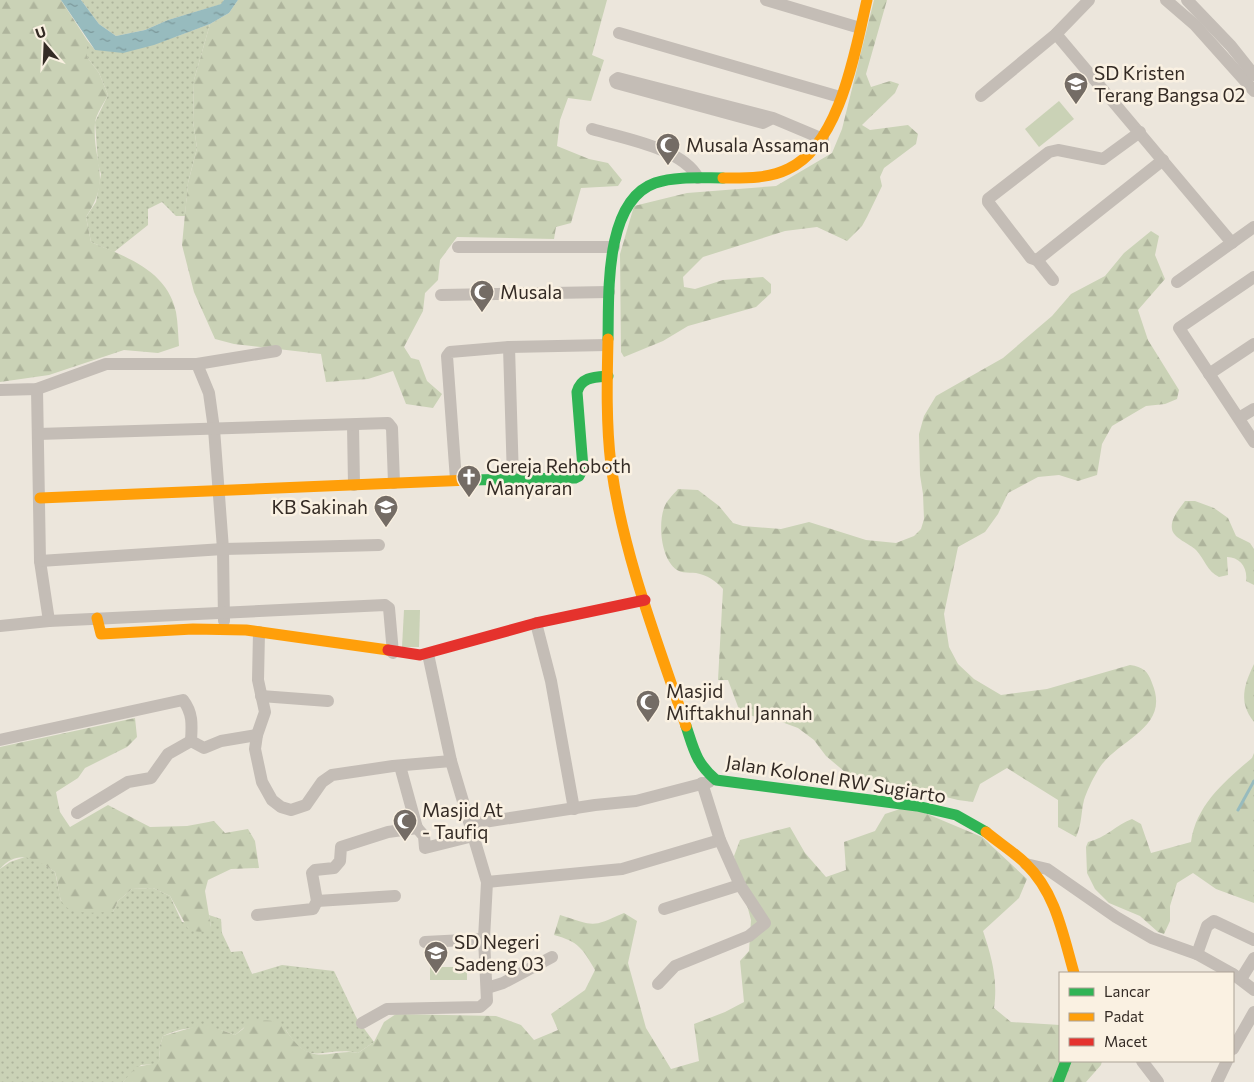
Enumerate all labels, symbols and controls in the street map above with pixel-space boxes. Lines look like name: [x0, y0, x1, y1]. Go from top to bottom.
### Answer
north arrow: [20, 20, 70, 70]
text: U: [33, 23, 48, 42]
place label: SD Kristen Terang Bangsa 02: [1094, 61, 1245, 106]
school or university icon: SD Kristen Terang Bangsa 02: [1063, 71, 1089, 105]
mosque icon: Musala Assaman: [655, 132, 681, 166]
place label: Musala Assaman: [686, 133, 829, 156]
mosque icon: Musala: [469, 279, 495, 313]
place label: Musala: [500, 280, 562, 303]
place label: Gereja Rehoboth Manyaran: [486, 454, 631, 499]
church icon: Gereja Rehoboth Manyaran: [456, 464, 482, 498]
school or university icon: KB Sakinah: [373, 494, 399, 528]
place label: KB Sakinah: [271, 495, 368, 518]
place label: Masjid Miftakhul Jannah: [666, 679, 813, 724]
mosque icon: Masjid Miftakhul Jannah: [635, 689, 661, 723]
street label: Jalan Kolonel RW Sugiarto: [724, 750, 948, 807]
place label: Masjid At - Taufiq: [422, 798, 503, 843]
mosque icon: Masjid At - Taufiq: [392, 808, 418, 842]
place label: SD Negeri Sadeng 03: [454, 930, 544, 975]
school or university icon: SD Negeri Sadeng 03: [423, 940, 449, 974]
legend: [1059, 972, 1234, 1062]
text: Lancar: [1104, 982, 1150, 1000]
text: Padat: [1104, 1007, 1144, 1025]
text: Macet: [1104, 1032, 1147, 1050]

